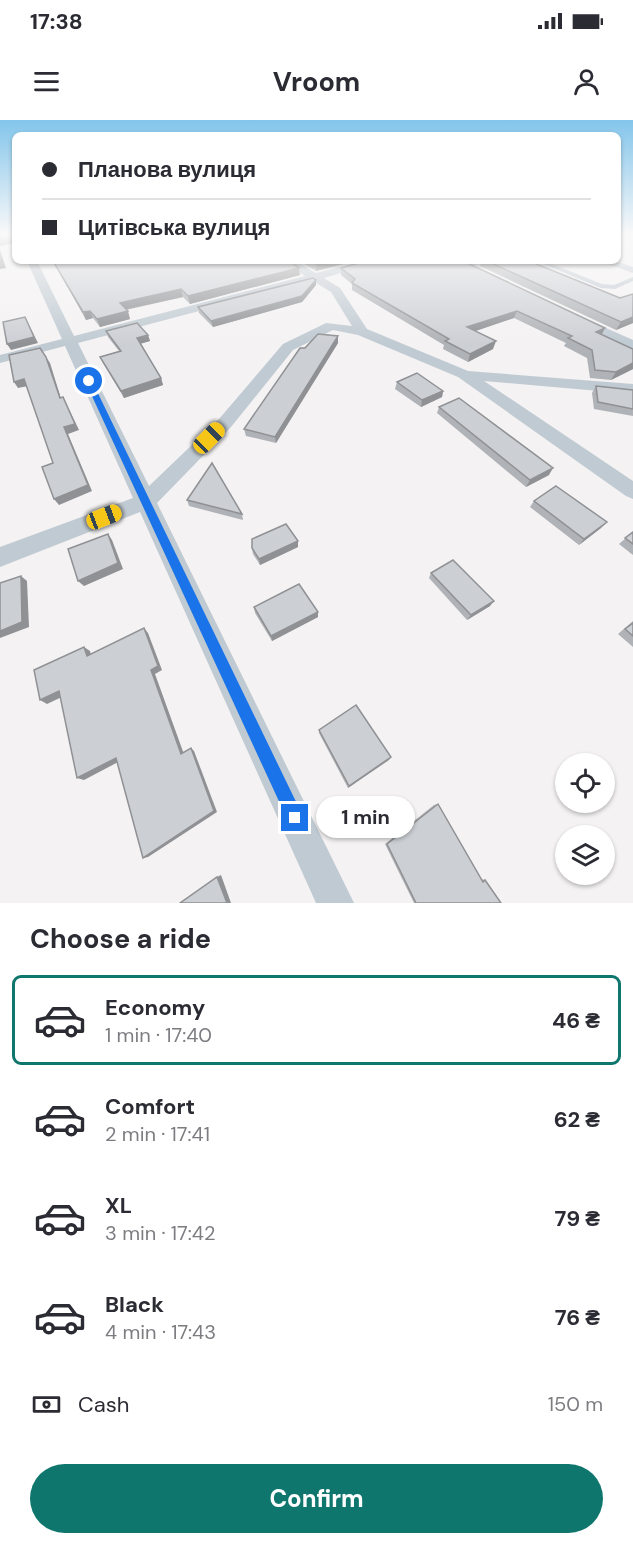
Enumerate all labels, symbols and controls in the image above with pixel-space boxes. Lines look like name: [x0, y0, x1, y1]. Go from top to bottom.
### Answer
text: 17:38: [30, 7, 83, 36]
text: Vroom: [273, 64, 360, 99]
icon: menu: [30, 65, 63, 98]
icon: person: [570, 65, 603, 98]
text: Планова вулиця: [78, 155, 256, 184]
text: Цитівська вулиця: [78, 213, 270, 242]
route start: [75, 367, 102, 394]
car: [190, 419, 228, 457]
car: [84, 502, 124, 532]
map controls: [555, 753, 615, 885]
button: locate: [555, 753, 615, 813]
callout: 1 min: [316, 797, 415, 839]
route end: [281, 804, 308, 831]
text: 1 min: [341, 804, 390, 830]
button: layers: [555, 825, 615, 885]
text: Choose a ride: [30, 921, 211, 956]
icon: car: [33, 993, 87, 1047]
text: Economy: [105, 993, 205, 1022]
text: 46 ₴: [552, 1006, 600, 1035]
text: 1 min · 17:40: [105, 1022, 212, 1048]
icon: car: [33, 1092, 87, 1146]
text: Comfort: [105, 1092, 195, 1121]
text: 62 ₴: [554, 1105, 600, 1134]
text: 2 min · 17:41: [105, 1121, 210, 1147]
icon: car: [33, 1191, 87, 1245]
text: XL: [105, 1191, 132, 1220]
text: 79 ₴: [555, 1204, 600, 1233]
text: 3 min · 17:42: [105, 1220, 215, 1246]
icon: car: [33, 1290, 87, 1344]
text: Black: [105, 1290, 164, 1319]
text: 76 ₴: [555, 1303, 600, 1332]
text: 4 min · 17:43: [105, 1319, 216, 1345]
icon: cash: [30, 1388, 63, 1421]
text: Cash: [78, 1390, 129, 1419]
text: 150 m: [548, 1391, 603, 1417]
button: Confirm: [30, 1464, 603, 1533]

